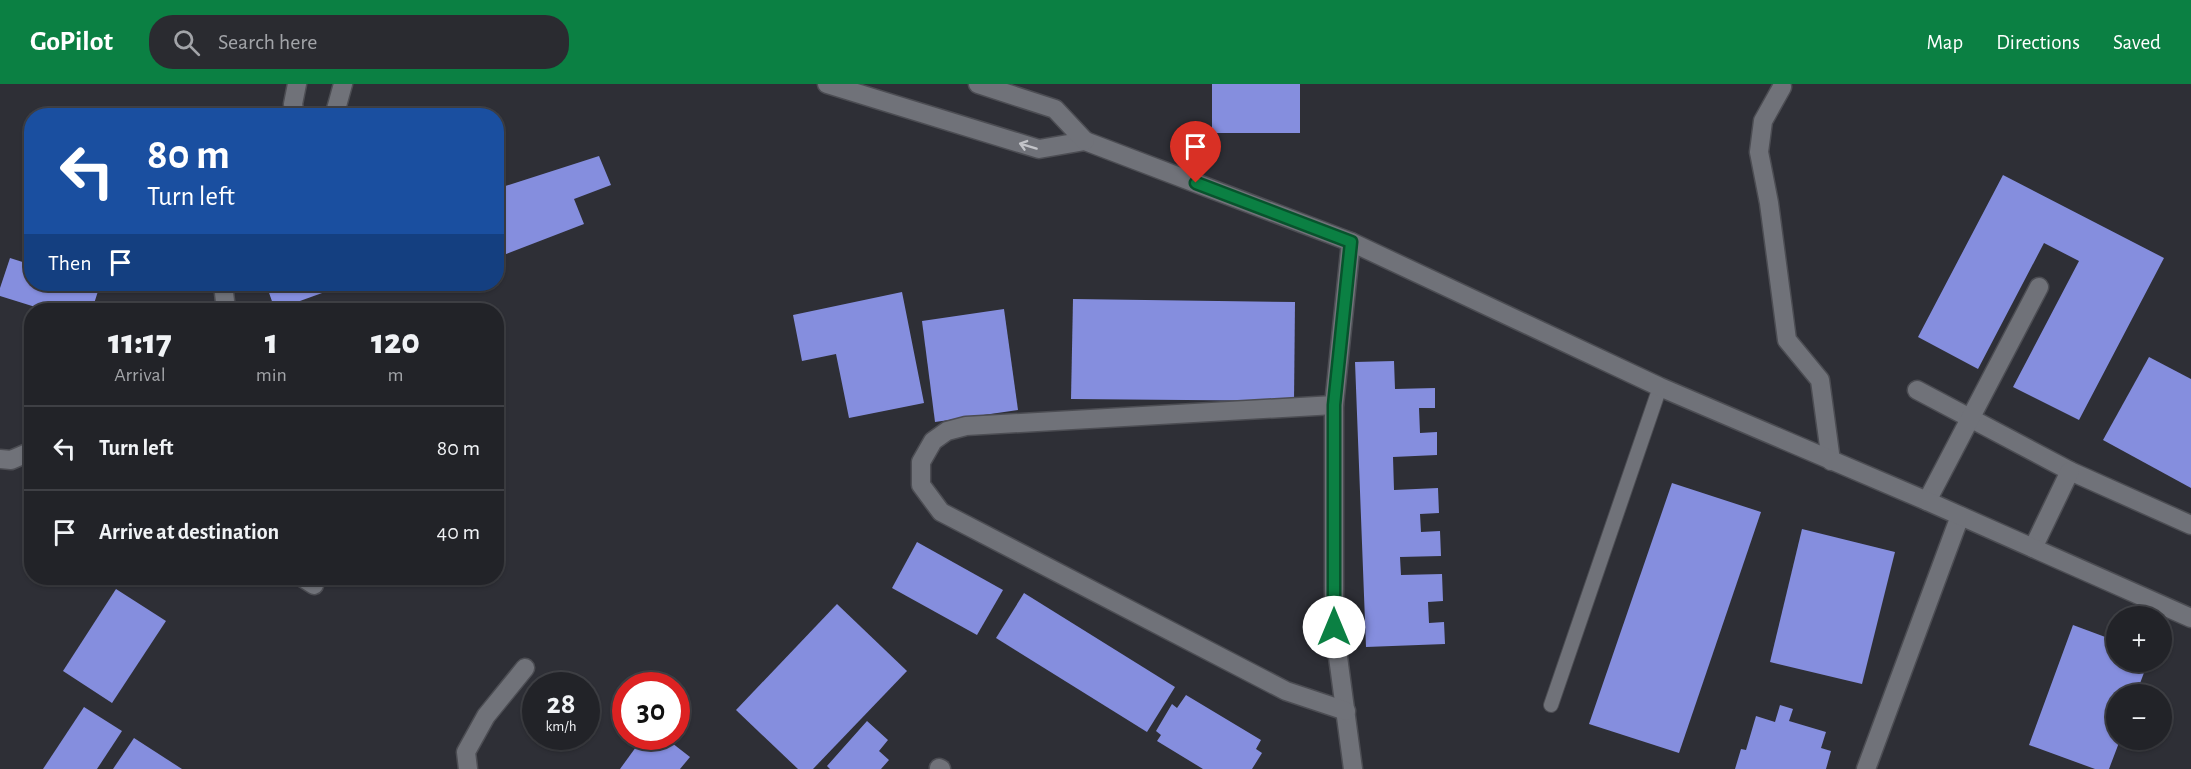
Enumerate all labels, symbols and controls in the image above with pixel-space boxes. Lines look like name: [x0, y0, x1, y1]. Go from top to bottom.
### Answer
search box: [149, 15, 569, 69]
icon: search: [170, 26, 203, 59]
text: GoPilot: [30, 28, 113, 56]
text: Search here: [218, 31, 318, 53]
text: Map: [1927, 32, 1963, 53]
text: Directions: [1996, 32, 2080, 53]
text: Saved: [2113, 32, 2161, 53]
pin: [1170, 121, 1221, 183]
icon: arrive: [1179, 130, 1212, 163]
icon: left: [48, 132, 126, 210]
text: 80 m: [147, 134, 230, 176]
one-way arrow: [1019, 140, 1038, 151]
text: Turn left: [147, 183, 235, 210]
icon: arrive: [104, 246, 137, 279]
text: Then: [48, 252, 92, 274]
text: 11:17: [108, 324, 172, 360]
text: 1: [265, 324, 278, 360]
text: 120: [371, 324, 420, 360]
text: Arrival: [114, 365, 166, 385]
text: min: [256, 365, 287, 385]
text: m: [387, 365, 403, 385]
icon: left: [48, 432, 81, 465]
text: Turn left: [99, 437, 173, 459]
text: 80 m: [437, 437, 480, 459]
icon: arrive: [48, 516, 81, 549]
text: Arrive at destination: [99, 521, 279, 543]
text: 40 m: [437, 521, 480, 543]
position arrow: [1302, 595, 1366, 659]
map controls: [2106, 606, 2172, 750]
button: +: [2106, 606, 2172, 672]
speed limit sign: 30: [612, 672, 690, 750]
button: −: [2106, 684, 2172, 750]
text: 28: [547, 689, 575, 719]
text: km/h: [546, 719, 576, 734]

